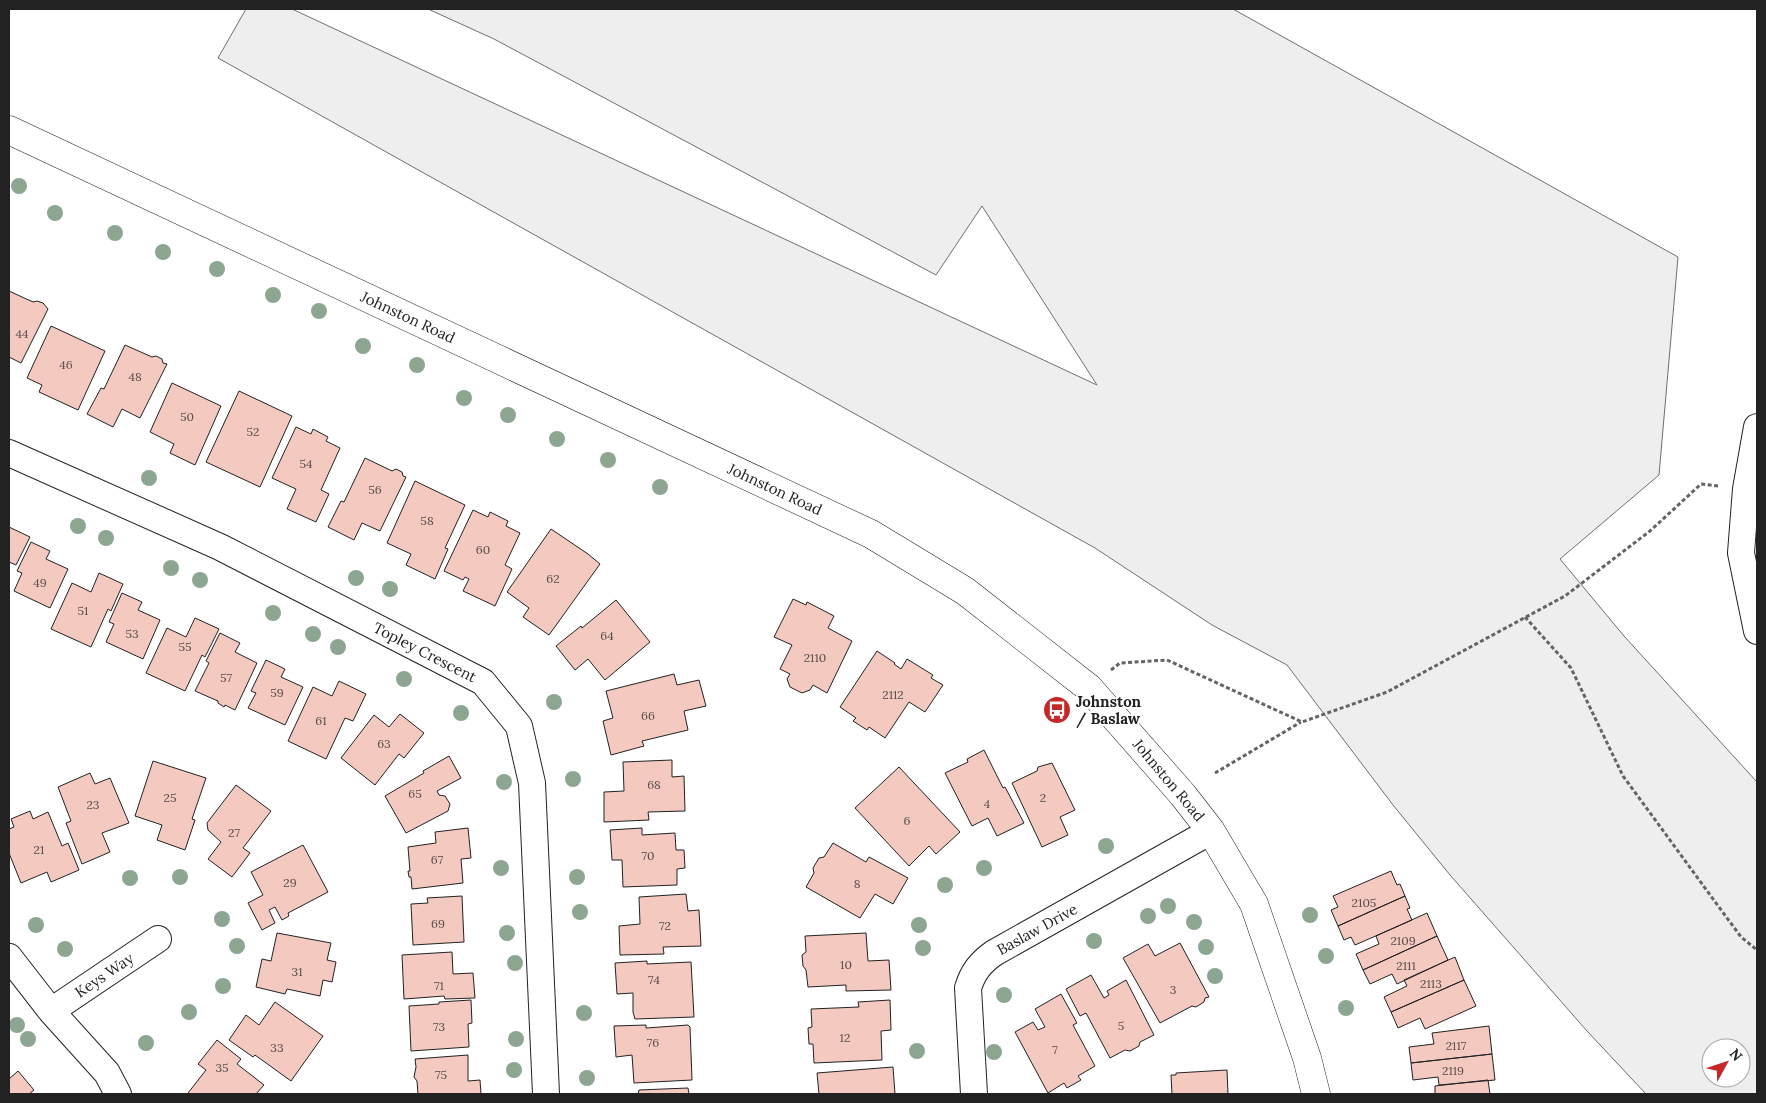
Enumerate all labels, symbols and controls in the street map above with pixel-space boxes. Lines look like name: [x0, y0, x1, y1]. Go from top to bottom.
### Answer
street label: Johnston Road: [357, 286, 458, 347]
house number: 44: [15, 326, 29, 341]
house number: 46: [59, 357, 73, 372]
house number: 48: [128, 369, 142, 384]
house number: 50: [180, 409, 194, 424]
house number: 52: [247, 424, 259, 439]
house number: 54: [299, 456, 313, 471]
street label: Johnston Road: [724, 458, 825, 519]
house number: 56: [368, 482, 382, 497]
house number: 58: [420, 513, 434, 528]
house number: 60: [476, 542, 490, 557]
house number: 62: [546, 571, 560, 586]
house number: 49: [33, 575, 47, 590]
house number: 51: [78, 603, 88, 618]
street label: Topley Crescent: [370, 618, 480, 686]
house number: 53: [125, 626, 139, 641]
house number: 64: [600, 628, 614, 643]
house number: 55: [178, 639, 192, 654]
house number: 2110: [804, 650, 826, 665]
house number: 57: [220, 670, 233, 685]
house number: 59: [270, 685, 284, 700]
house number: 2112: [882, 687, 904, 702]
place label: Johnston / Baslaw: [1076, 692, 1142, 729]
bus stop icon: Johnston / Baslaw: [1042, 695, 1072, 725]
house number: 66: [641, 708, 655, 723]
house number: 61: [315, 713, 327, 728]
street label: Johnston Road: [1128, 734, 1209, 825]
house number: 63: [377, 736, 391, 751]
house number: 68: [647, 777, 661, 792]
house number: 65: [408, 786, 422, 801]
house number: 25: [164, 790, 176, 805]
house number: 2: [1040, 790, 1046, 805]
house number: 4: [984, 796, 991, 811]
house number: 23: [87, 797, 100, 812]
house number: 6: [904, 813, 911, 828]
house number: 27: [228, 825, 240, 840]
house number: 21: [34, 842, 44, 857]
house number: 70: [642, 848, 654, 863]
house number: 67: [431, 852, 444, 867]
house number: 29: [283, 875, 297, 890]
house number: 8: [854, 876, 861, 891]
house number: 2105: [1352, 895, 1376, 910]
street label: Baslaw Drive: [993, 899, 1081, 959]
house number: 69: [431, 916, 445, 931]
house number: 72: [659, 918, 671, 933]
house number: 2109: [1390, 933, 1416, 948]
street label: Keys Way: [71, 948, 137, 1002]
house number: 10: [840, 957, 852, 972]
house number: 2111: [1396, 958, 1416, 973]
house number: 31: [291, 964, 303, 979]
house number: 74: [648, 972, 660, 987]
house number: 2113: [1420, 976, 1442, 991]
house number: 71: [434, 978, 444, 993]
house number: 3: [1170, 982, 1177, 997]
house number: 5: [1118, 1018, 1124, 1033]
house number: 73: [433, 1019, 445, 1034]
house number: 12: [840, 1030, 850, 1045]
house number: 76: [647, 1035, 659, 1050]
house number: 2117: [1446, 1038, 1467, 1053]
north arrow: [1701, 1038, 1751, 1088]
house number: 33: [270, 1040, 284, 1055]
house number: 7: [1052, 1042, 1058, 1057]
text: N: [1726, 1045, 1746, 1065]
house number: 35: [215, 1060, 229, 1075]
house number: 2119: [1442, 1063, 1464, 1078]
house number: 75: [435, 1067, 447, 1082]

